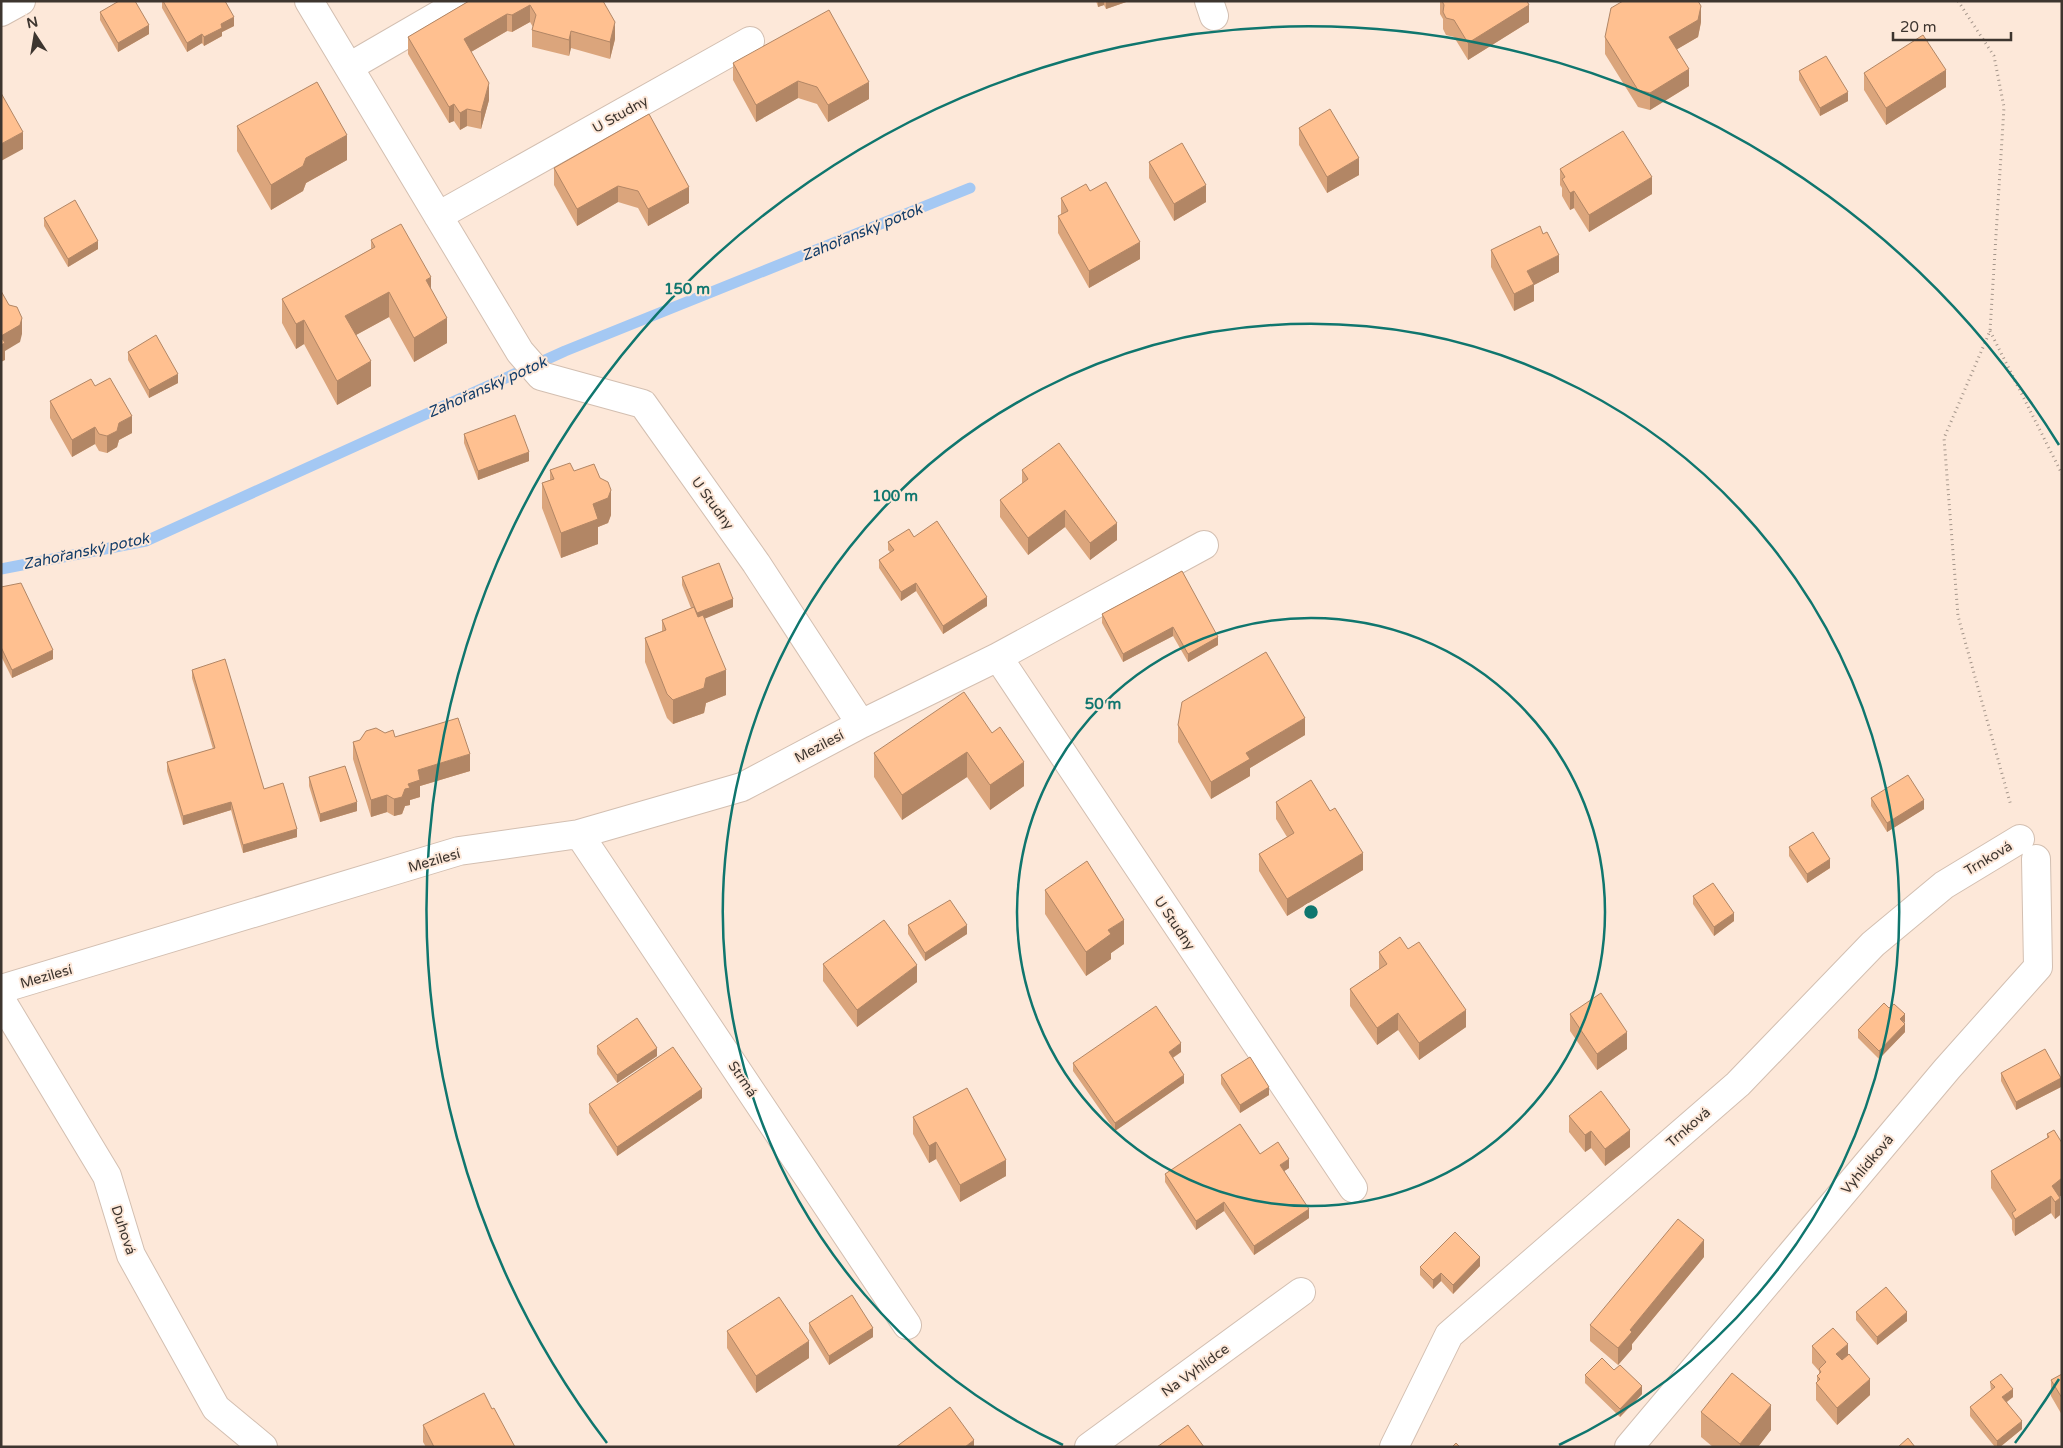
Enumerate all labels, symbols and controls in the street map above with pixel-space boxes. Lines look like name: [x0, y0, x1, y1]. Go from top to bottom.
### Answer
north arrow: [10, 10, 60, 60]
scale bar: [1893, 10, 2010, 42]
text: N: [25, 13, 40, 32]
text: 20 m: [1900, 18, 1937, 36]
street label: U Studny: [589, 92, 652, 137]
water label: Zahořanský potok: [799, 199, 927, 264]
text: 150 m: [664, 280, 710, 298]
water label: Zahořanský potok: [425, 352, 551, 421]
street label: U Studny: [688, 474, 738, 533]
text: 100 m: [872, 487, 918, 505]
water label: Zahořanský potok: [21, 528, 152, 573]
text: 50 m: [1085, 695, 1121, 713]
street label: Mezilesí: [792, 726, 847, 766]
street label: Trnková: [1961, 838, 2015, 879]
street label: Mezilesí: [406, 845, 463, 876]
street label: U Studny: [1150, 893, 1199, 954]
centre of rings: [1302, 903, 1320, 921]
street label: Mezilesí: [18, 961, 75, 992]
street label: Strmá: [724, 1058, 761, 1101]
street label: Trnková: [1663, 1104, 1714, 1151]
street label: Vyhlídková: [1838, 1131, 1897, 1198]
street label: Duhová: [108, 1203, 140, 1257]
street label: Na Vyhlídce: [1158, 1340, 1232, 1401]

